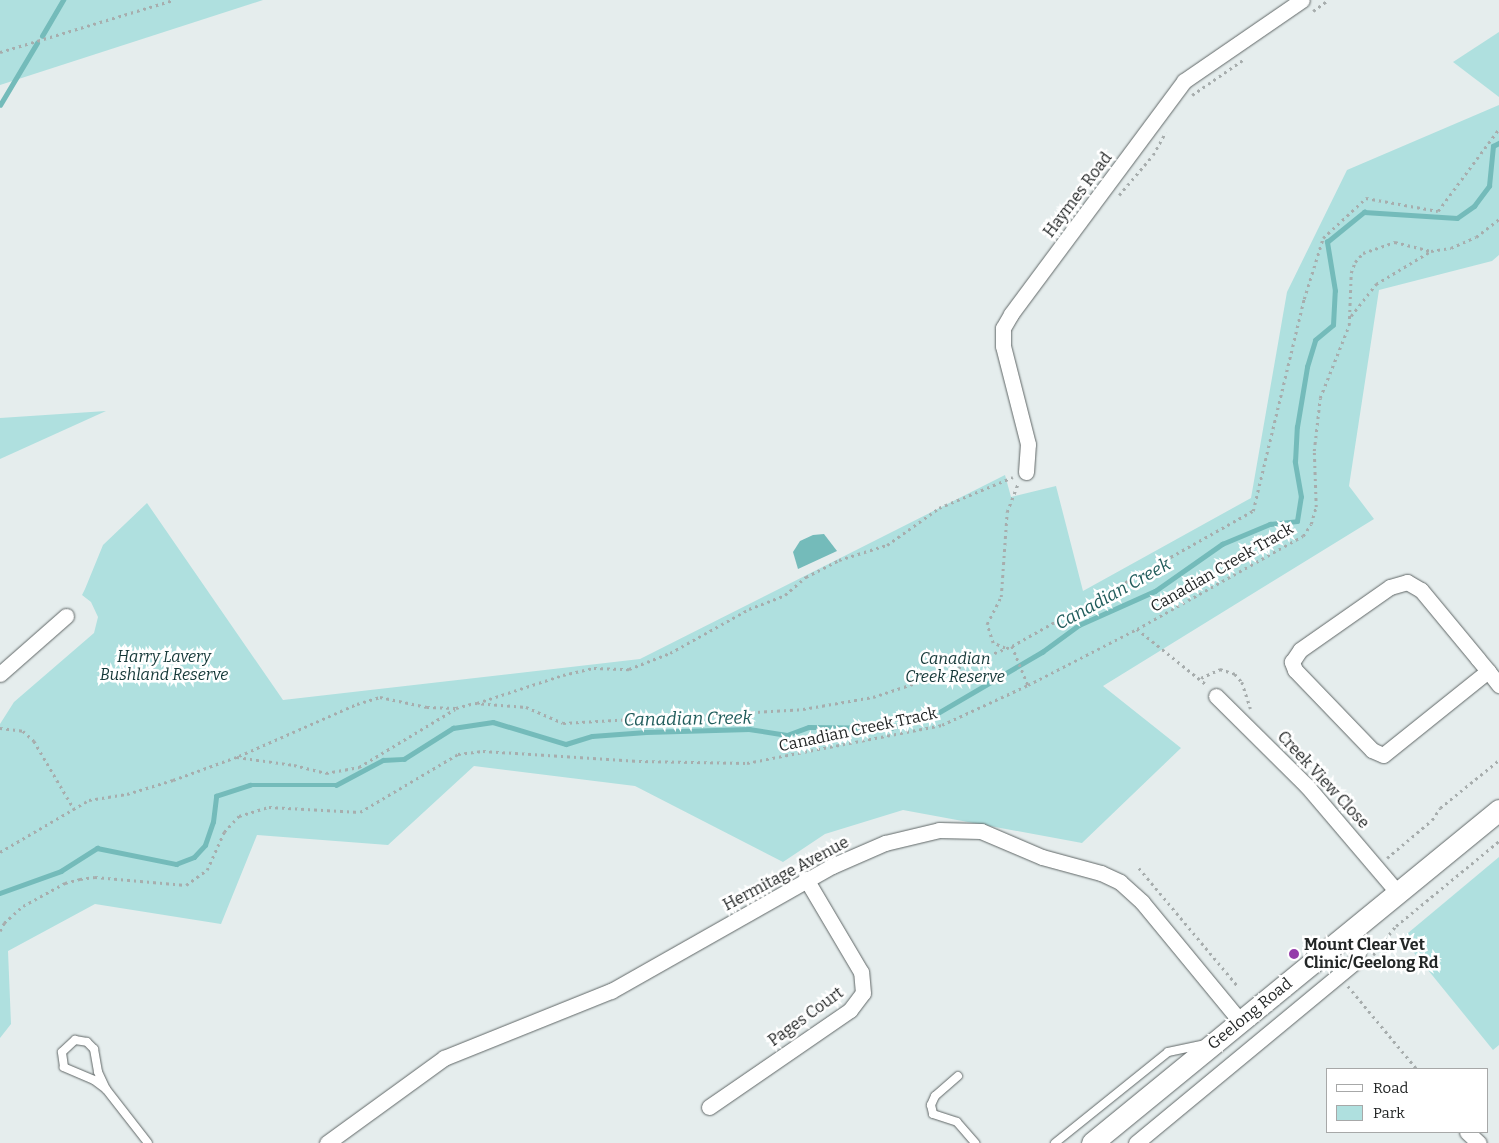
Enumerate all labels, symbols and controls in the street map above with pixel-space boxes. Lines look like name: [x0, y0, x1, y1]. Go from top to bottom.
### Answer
street label: Haymes Road: [1040, 149, 1116, 241]
street label: Canadian Creek Track: [1147, 519, 1297, 617]
water label: Canadian Creek: [1052, 553, 1174, 635]
park label: Harry Lavery Bushland Reserve: [100, 647, 228, 685]
park label: Canadian Creek Reserve: [905, 649, 1005, 687]
street label: Canadian Creek Track: [777, 704, 939, 756]
water label: Canadian Creek: [624, 707, 752, 731]
street label: Creek View Close: [1273, 727, 1373, 833]
street label: Hermitage Avenue: [720, 833, 852, 915]
place label: Mount Clear Vet Clinic/Geelong Rd: [1304, 935, 1438, 973]
marker: Mount Clear Vet Clinic/Geelong Rd: [1288, 948, 1300, 960]
street label: Geelong Road: [1204, 974, 1296, 1054]
street label: Pages Court: [765, 983, 847, 1051]
legend: [1326, 1068, 1489, 1133]
text: Road: [1373, 1079, 1408, 1097]
text: Park: [1373, 1104, 1405, 1122]

